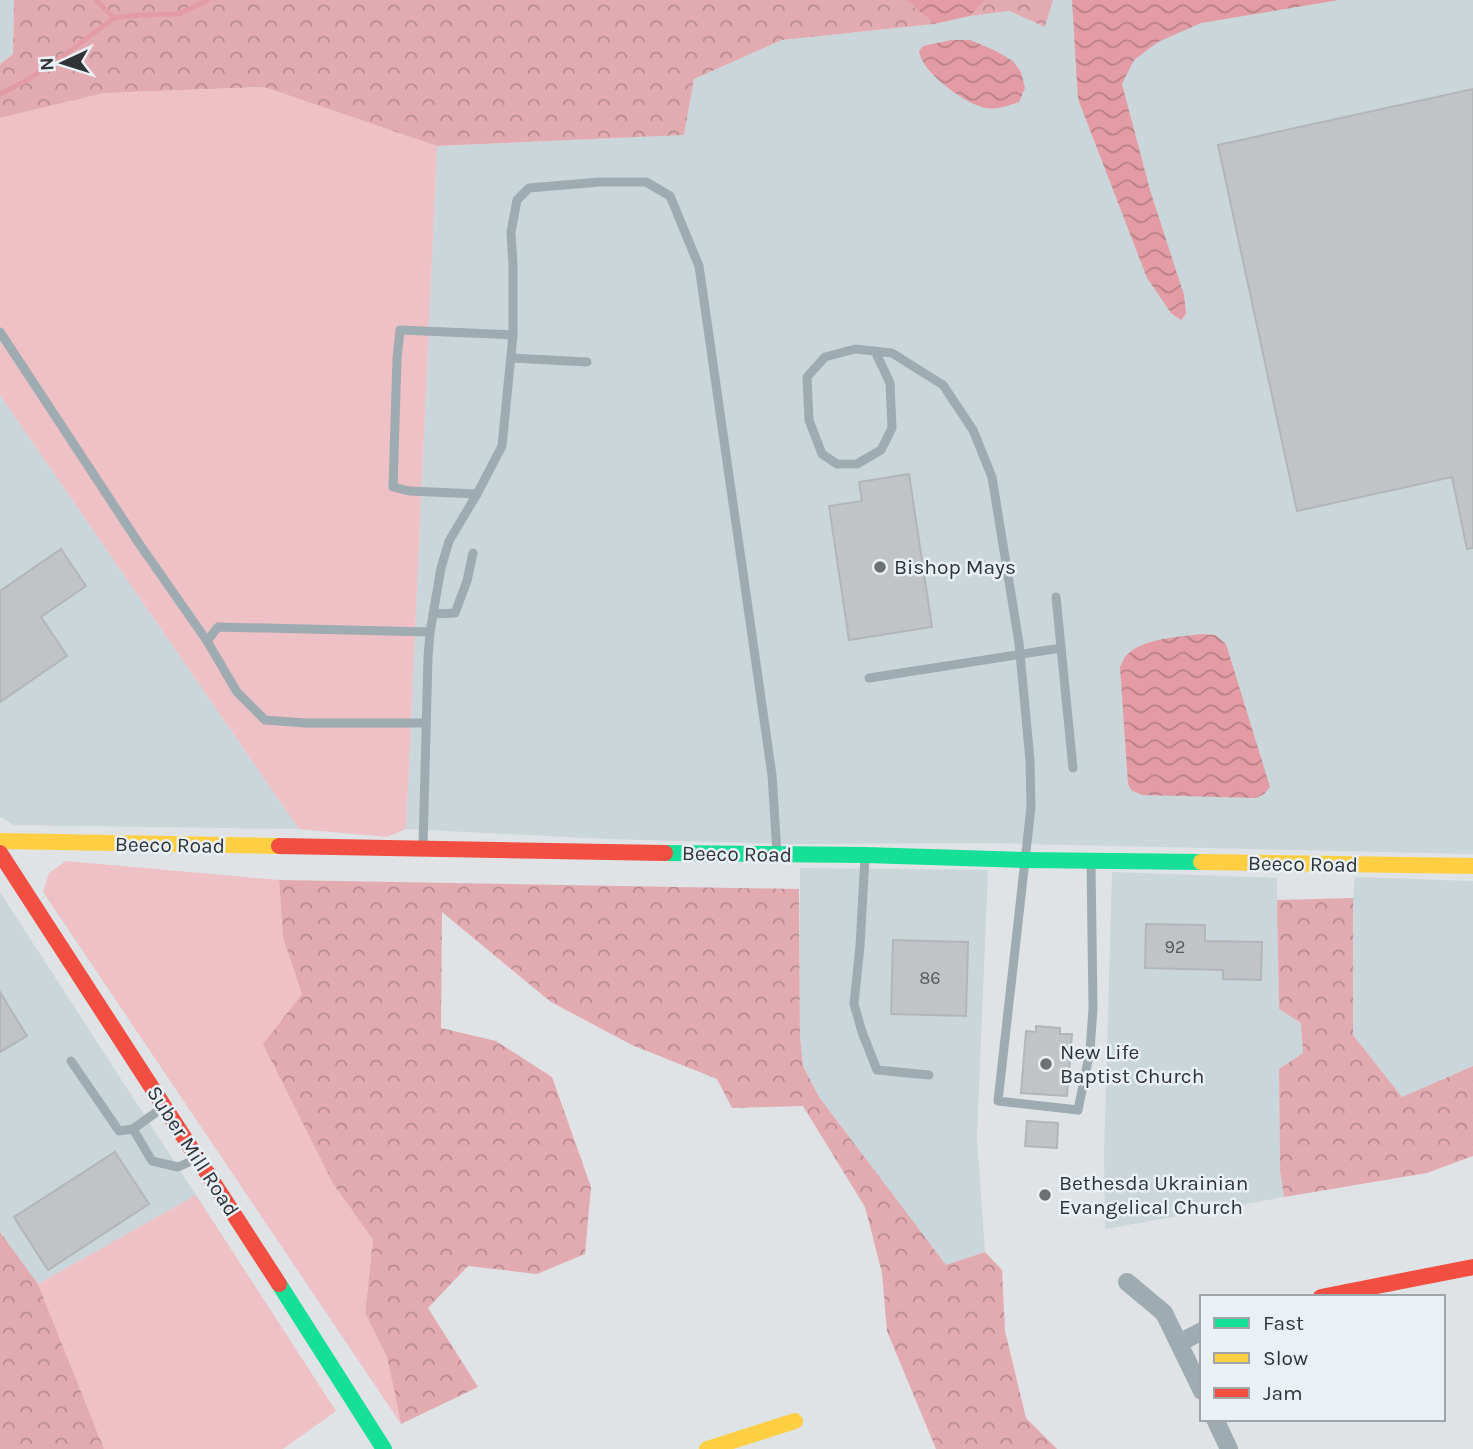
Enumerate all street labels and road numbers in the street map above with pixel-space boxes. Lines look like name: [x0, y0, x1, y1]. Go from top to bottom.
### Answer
street label: Beeco Road: [115, 832, 225, 858]
street label: Beeco Road: [682, 841, 792, 867]
street label: Beeco Road: [1248, 851, 1358, 877]
street label: Suber Mill Road: [142, 1081, 244, 1221]

